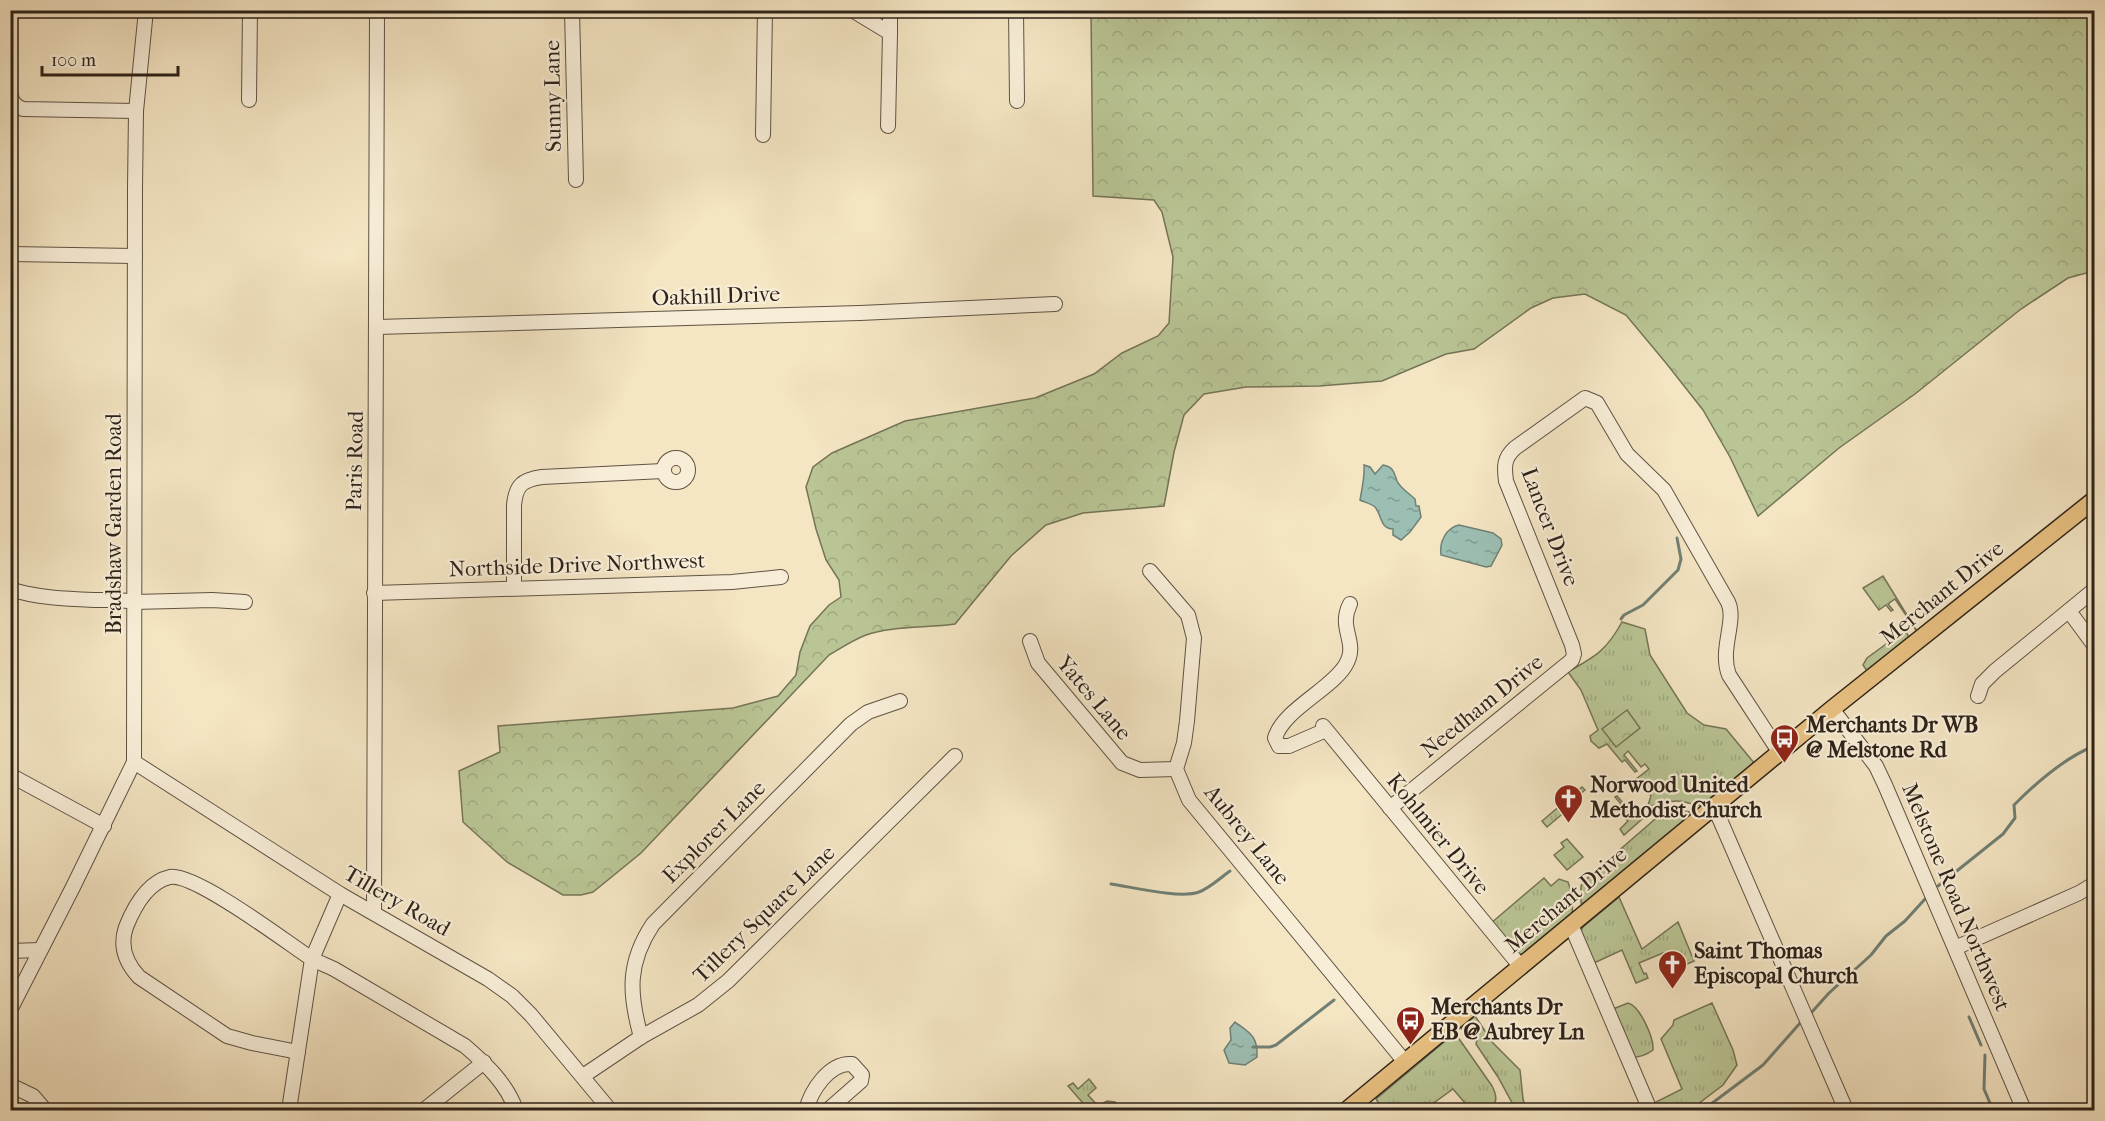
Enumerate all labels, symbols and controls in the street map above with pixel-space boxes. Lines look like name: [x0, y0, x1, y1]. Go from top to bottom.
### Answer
scale bar: [42, 39, 178, 77]
street label: Sunny Lane: [539, 40, 567, 152]
text: 100 m: [51, 50, 96, 71]
street label: Oakhill Drive: [651, 281, 781, 311]
street label: Paris Road: [341, 409, 369, 512]
street label: Bradshaw Garden Road: [101, 412, 127, 635]
street label: Lancer Drive: [1516, 464, 1584, 590]
street label: Merchant Drive: [1875, 535, 2009, 651]
street label: Northside Drive Northwest: [448, 548, 706, 582]
street label: Needham Drive: [1416, 649, 1548, 763]
street label: Yates Lane: [1051, 650, 1137, 746]
place label: Merchants Dr WB @ Melstone Rd: [1805, 712, 1978, 763]
bus stop icon: Merchants Dr WB @ Melstone Rd: [1769, 722, 1801, 764]
street label: Kohlmier Drive: [1381, 768, 1495, 900]
place label: Norwood United Methodist Church: [1589, 772, 1762, 823]
street label: Explorer Lane: [657, 775, 771, 889]
street label: Aubrey Lane: [1198, 779, 1295, 890]
street label: Melstone Road Northwest: [1896, 779, 2016, 1015]
church icon: Norwood United Methodist Church: [1553, 782, 1585, 824]
street label: Tillery Square Lane: [688, 840, 840, 988]
street label: Merchant Drive: [1500, 841, 1632, 959]
street label: Tillery Road: [339, 860, 456, 942]
place label: Saint Thomas Episcopal Church: [1694, 938, 1859, 989]
church icon: Saint Thomas Episcopal Church: [1657, 948, 1689, 990]
place label: Merchants Dr EB @ Aubrey Ln: [1430, 994, 1585, 1045]
bus stop icon: Merchants Dr EB @ Aubrey Ln: [1394, 1004, 1426, 1046]

